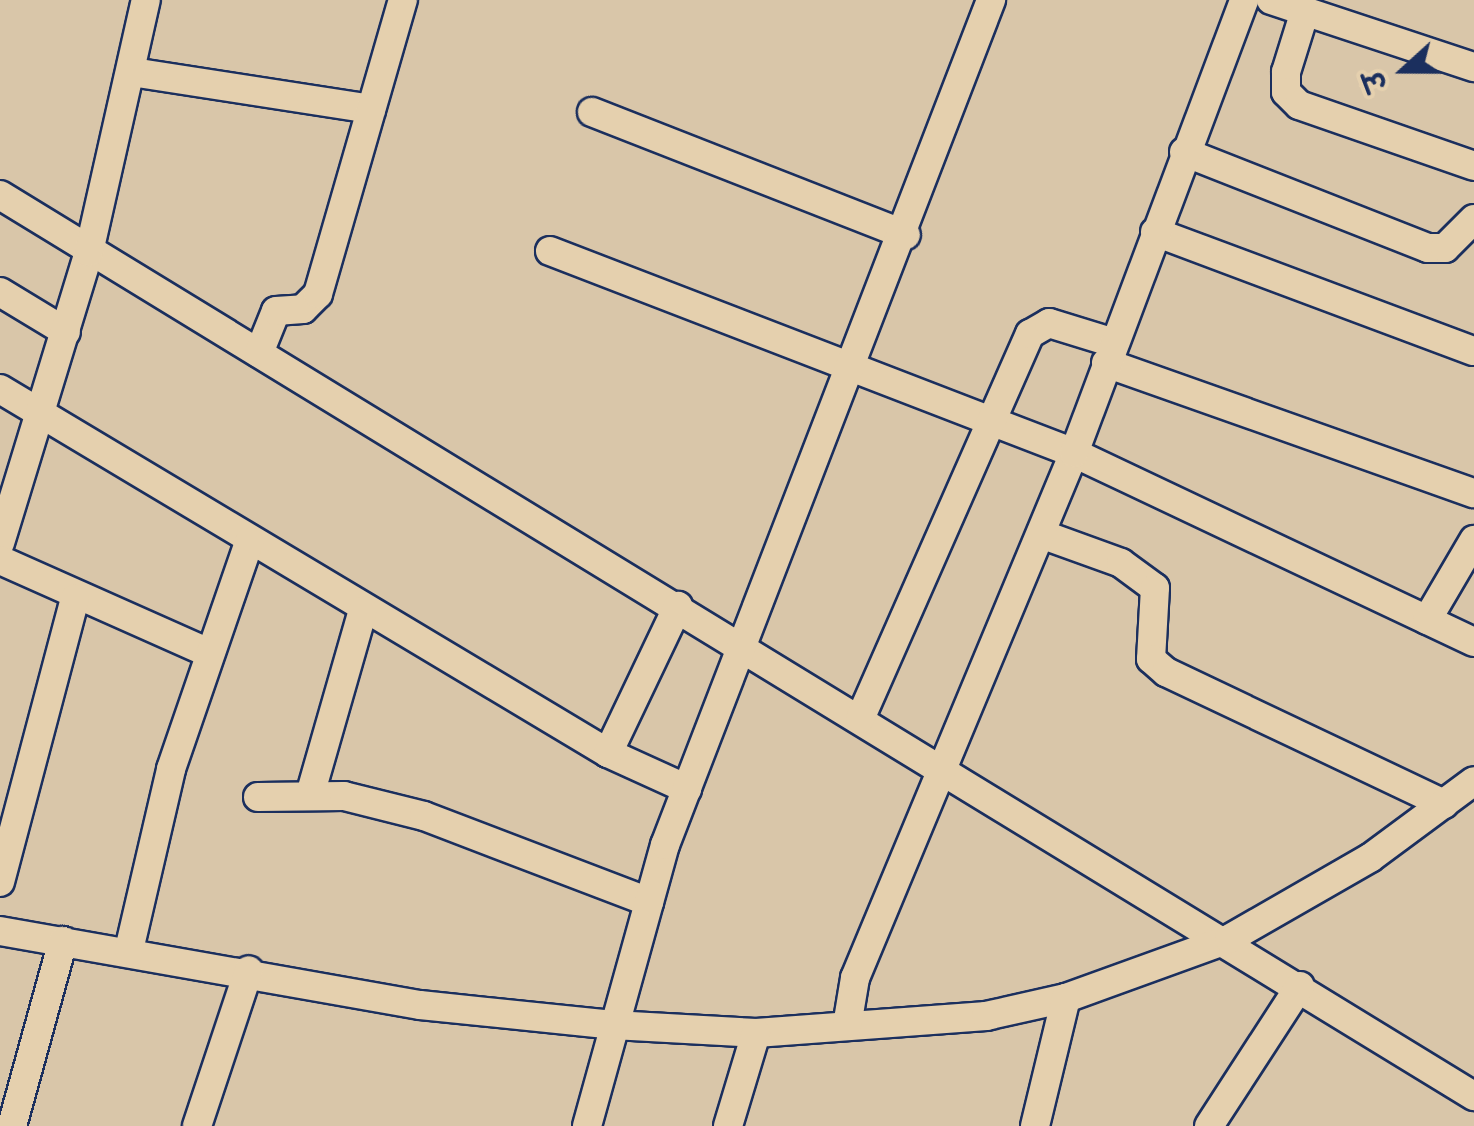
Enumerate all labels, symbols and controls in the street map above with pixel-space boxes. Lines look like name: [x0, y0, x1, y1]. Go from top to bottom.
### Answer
north arrow: [1354, 20, 1454, 120]
text: उ: [1356, 66, 1395, 96]

